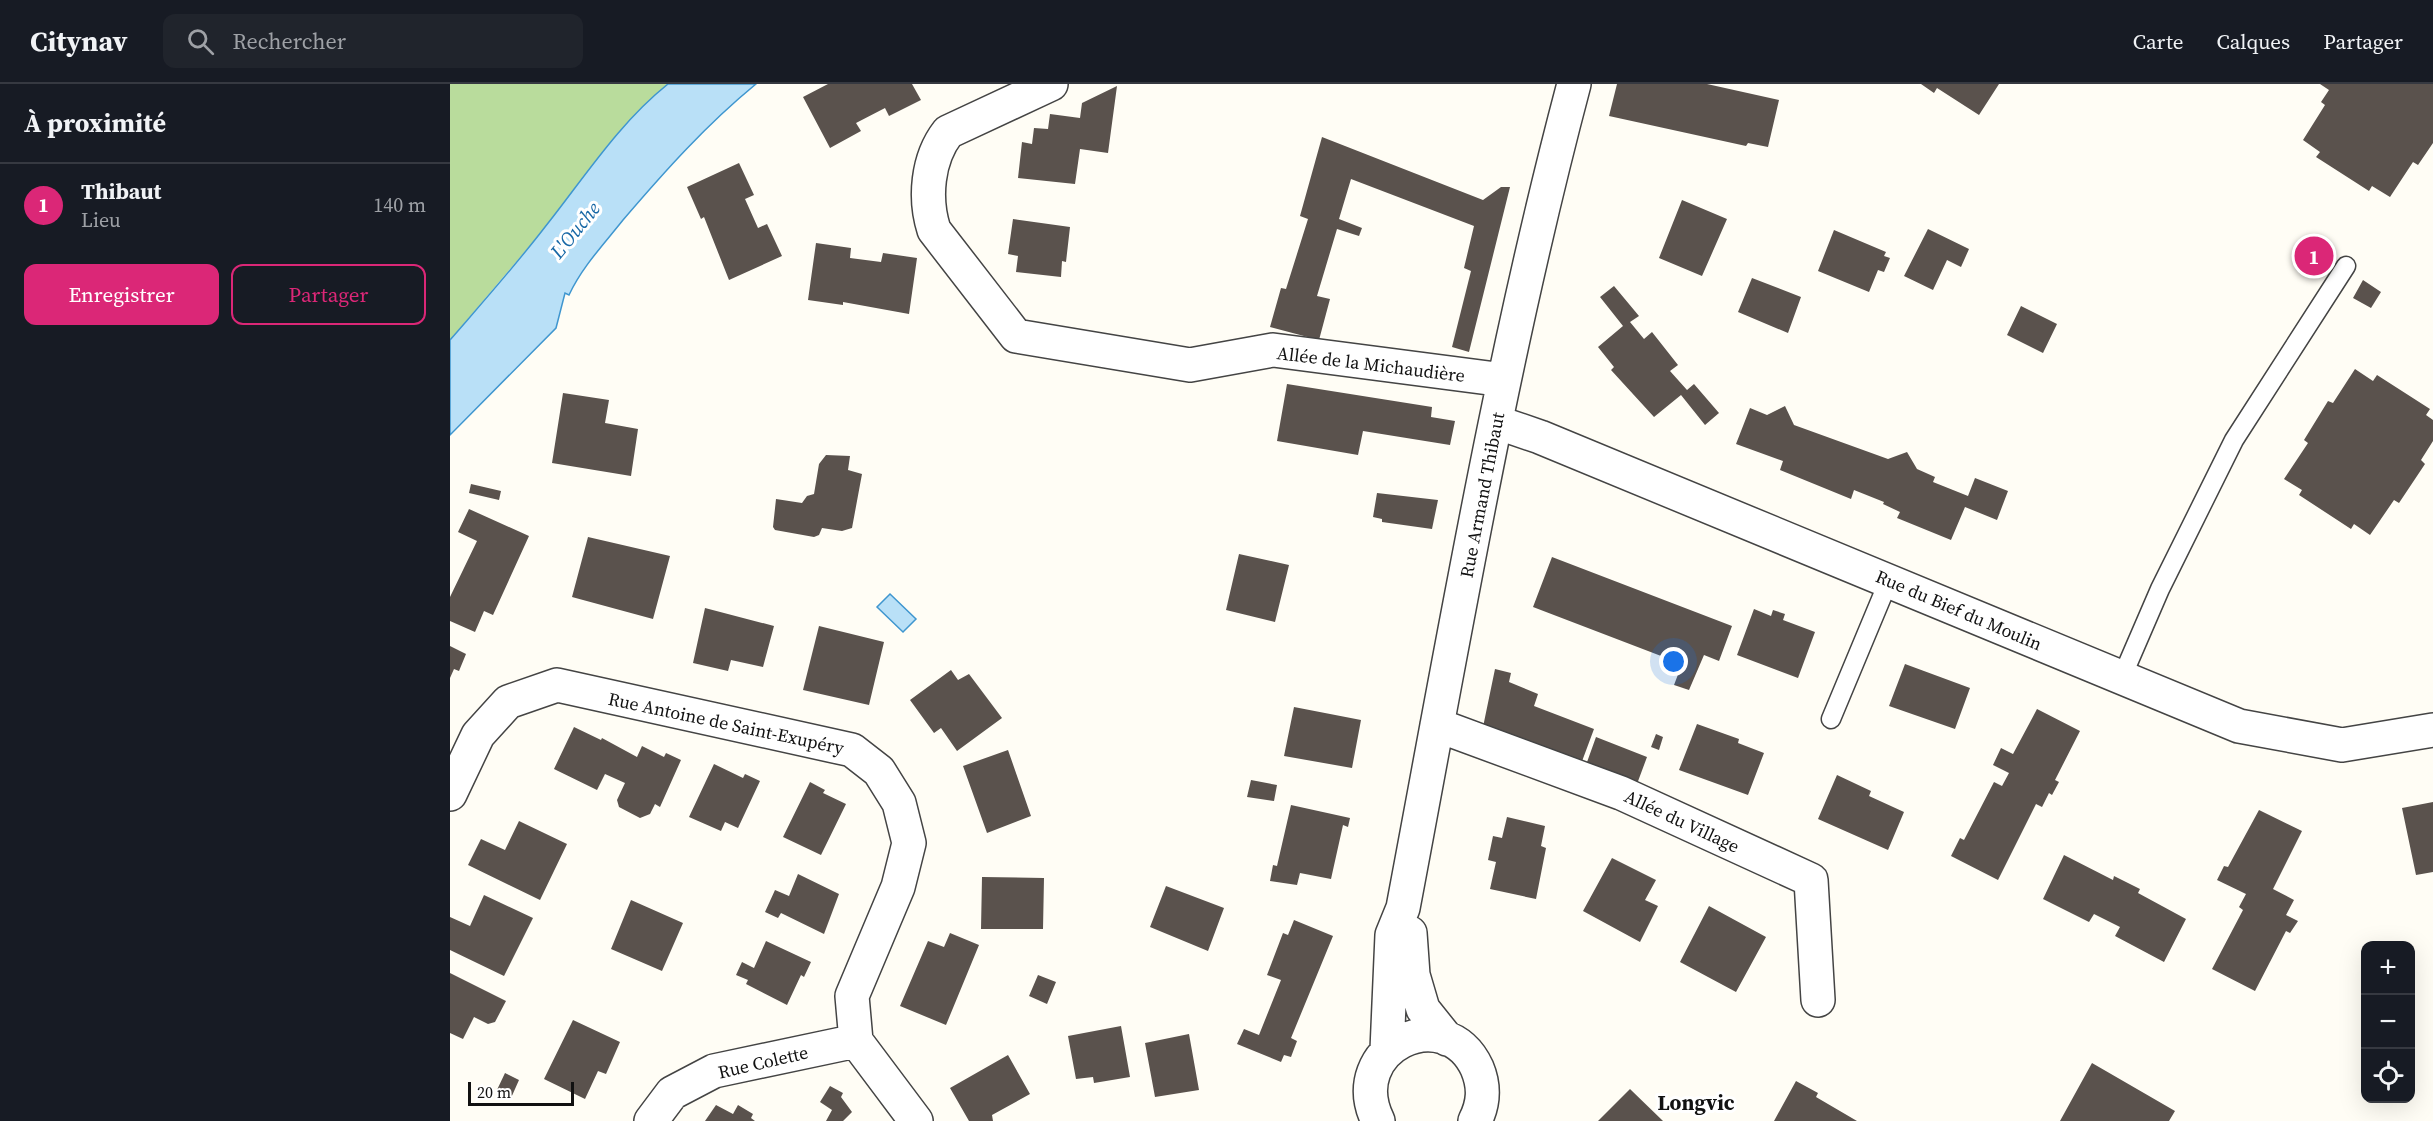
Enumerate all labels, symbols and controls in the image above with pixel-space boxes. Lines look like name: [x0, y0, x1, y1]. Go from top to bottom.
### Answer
search box: [163, 14, 583, 68]
text: Citynav: [30, 22, 127, 60]
icon: search: [184, 25, 217, 58]
text: Rechercher: [232, 26, 346, 56]
text: Carte: [2133, 27, 2183, 56]
text: Calques: [2216, 27, 2290, 56]
text: Partager: [2323, 27, 2403, 56]
text: À proximité: [24, 105, 166, 141]
text: Thibaut: [81, 176, 161, 206]
text: 1: [38, 191, 49, 219]
text: 140 m: [373, 191, 426, 219]
water label: L'Ouche: [543, 196, 607, 265]
text: Lieu: [81, 206, 121, 234]
pin: 1: [2294, 234, 2334, 279]
button: Enregistrer: [24, 264, 219, 325]
button: Partager: [231, 264, 426, 325]
street label: Allée de la Michaudière: [1276, 340, 1466, 388]
street label: Rue Armand Thibaut: [1454, 410, 1510, 580]
street label: Rue du Bief du Moulin: [1872, 564, 2046, 656]
your location: [1659, 647, 1688, 676]
street label: Rue Antoine de Saint-Exupéry: [606, 686, 847, 760]
street label: Allée du Village: [1620, 783, 1744, 859]
map controls: [2361, 941, 2415, 1103]
button: +: [2361, 941, 2415, 995]
button: −: [2361, 995, 2415, 1049]
street label: Rue Colette: [715, 1039, 811, 1085]
button: locate: [2361, 1049, 2415, 1103]
scale bar: [468, 1079, 574, 1106]
text: 20 m: [477, 1081, 511, 1103]
district label: Longvic: [1657, 1088, 1735, 1117]

